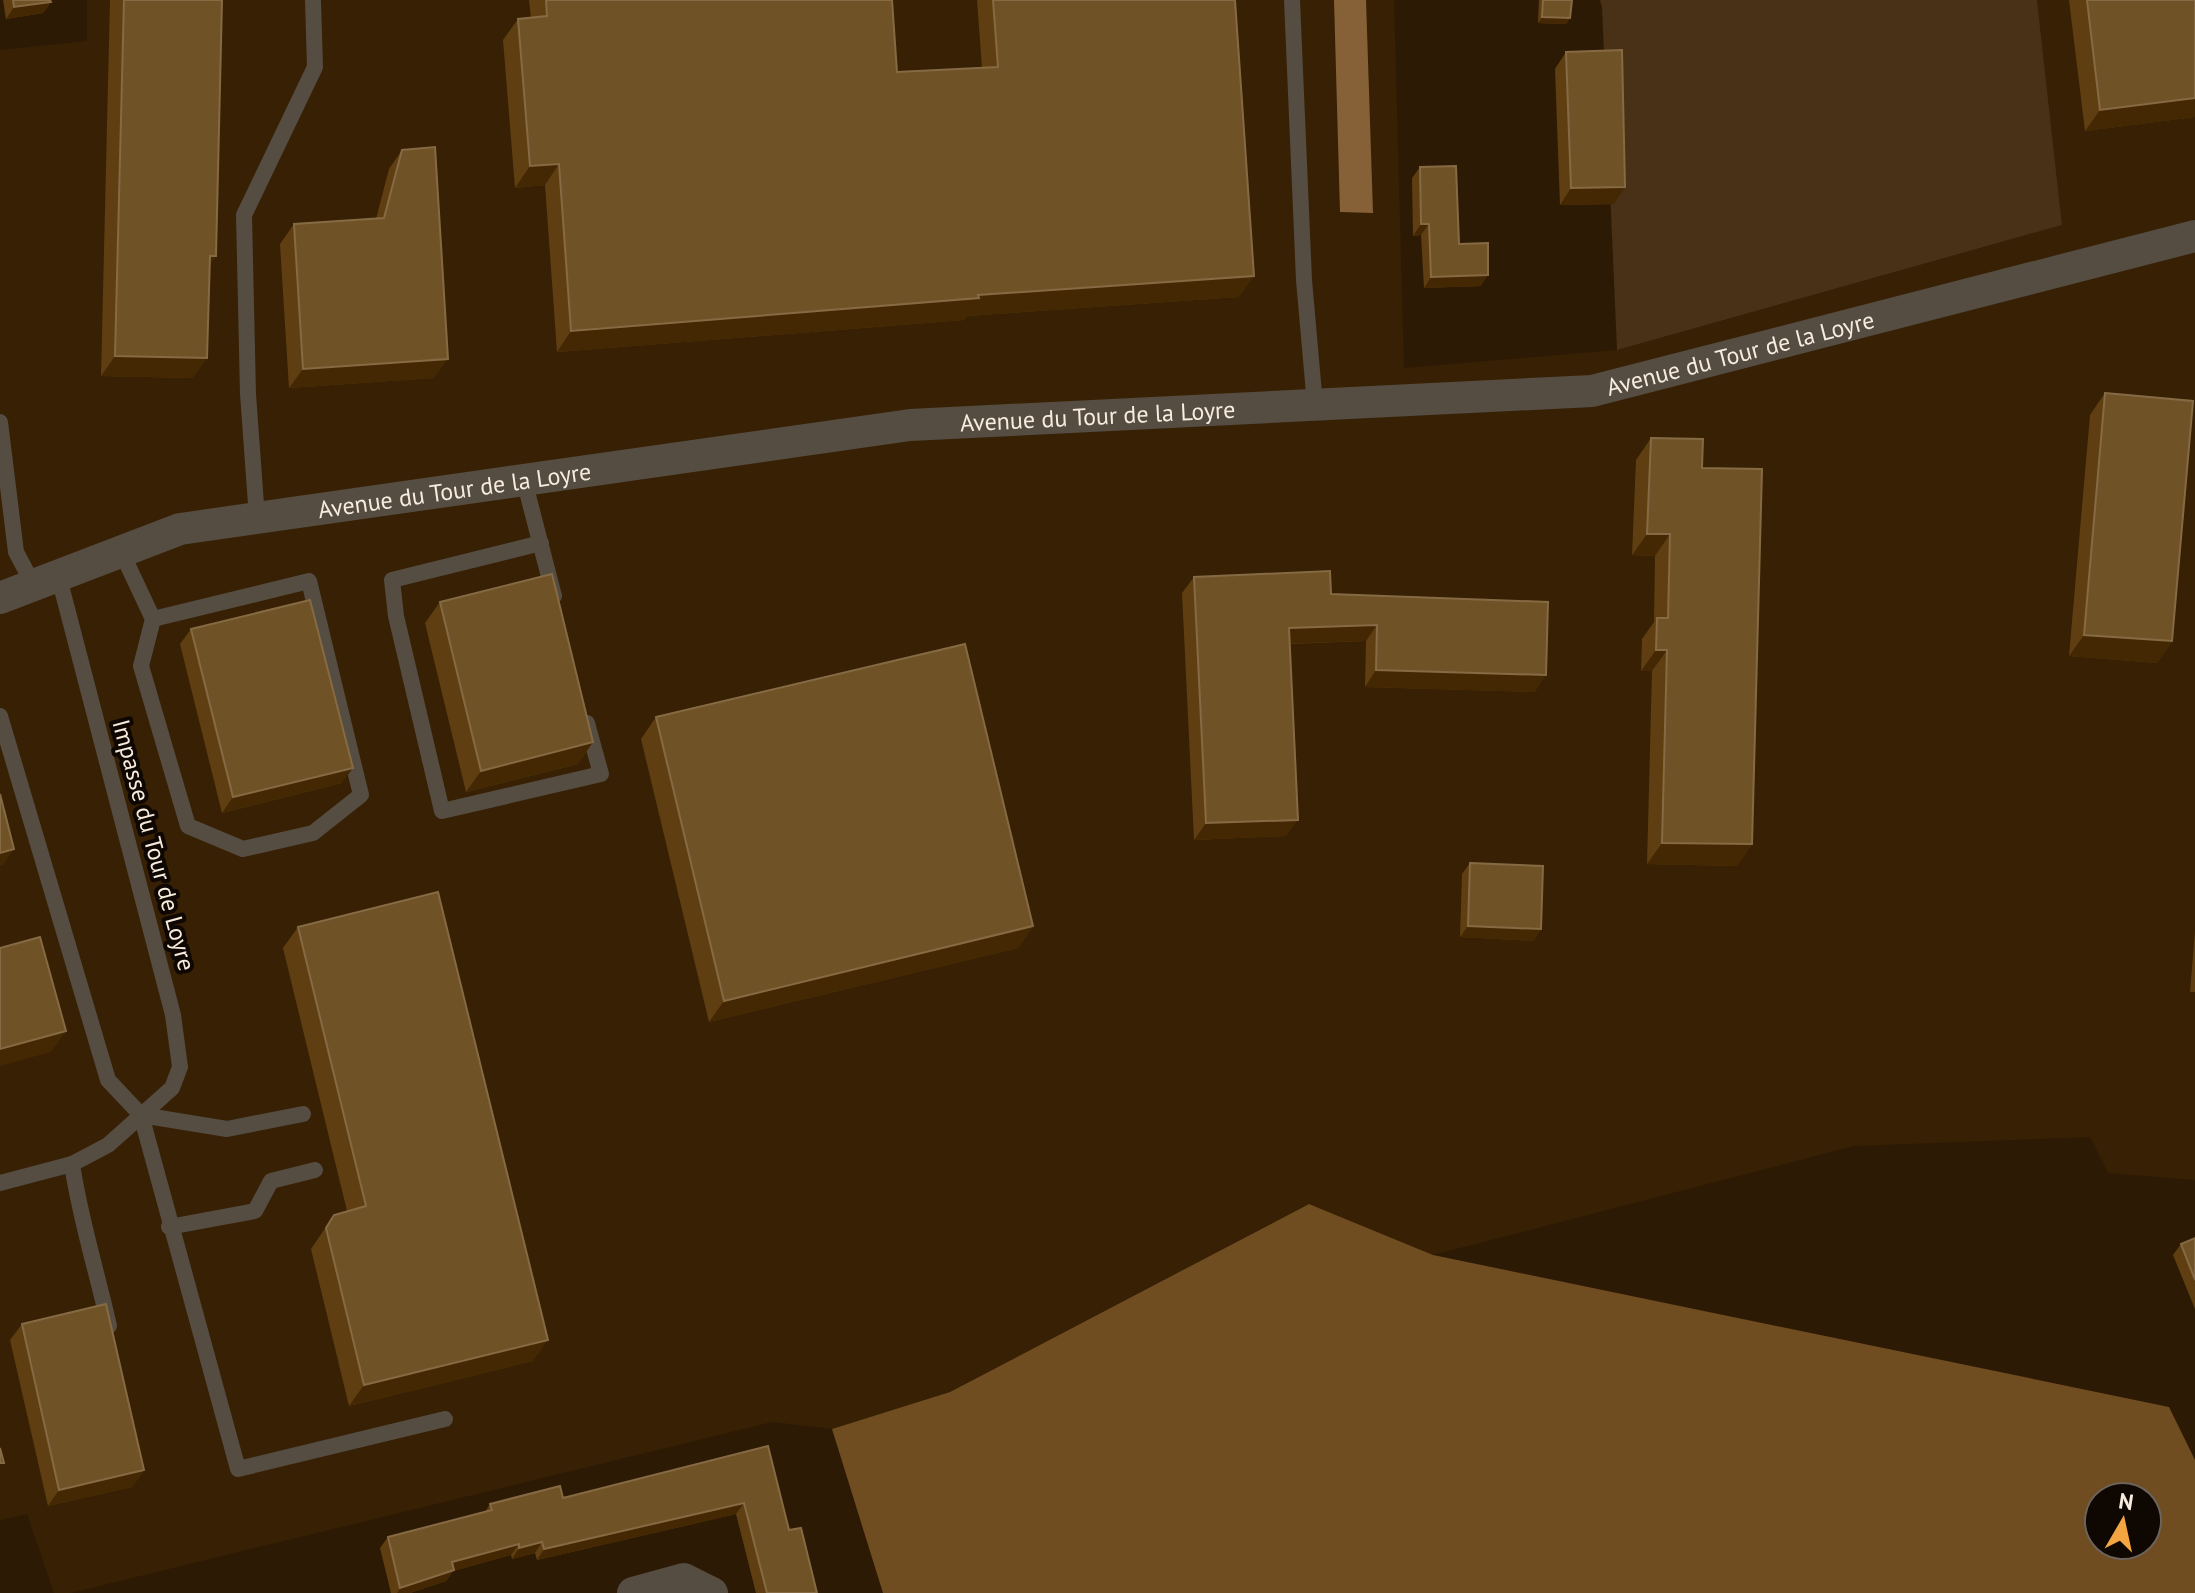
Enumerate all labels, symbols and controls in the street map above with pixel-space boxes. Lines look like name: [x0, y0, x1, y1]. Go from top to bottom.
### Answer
street label: Avenue du Tour de la Loyre: [1603, 304, 1878, 402]
street label: Avenue du Tour de la Loyre: [959, 393, 1236, 438]
street label: Avenue du Tour de la Loyre: [316, 455, 593, 525]
street label: Impasse du Tour de Loyre: [106, 716, 202, 974]
north arrow: [2083, 1481, 2163, 1561]
text: N: [2117, 1486, 2135, 1516]

